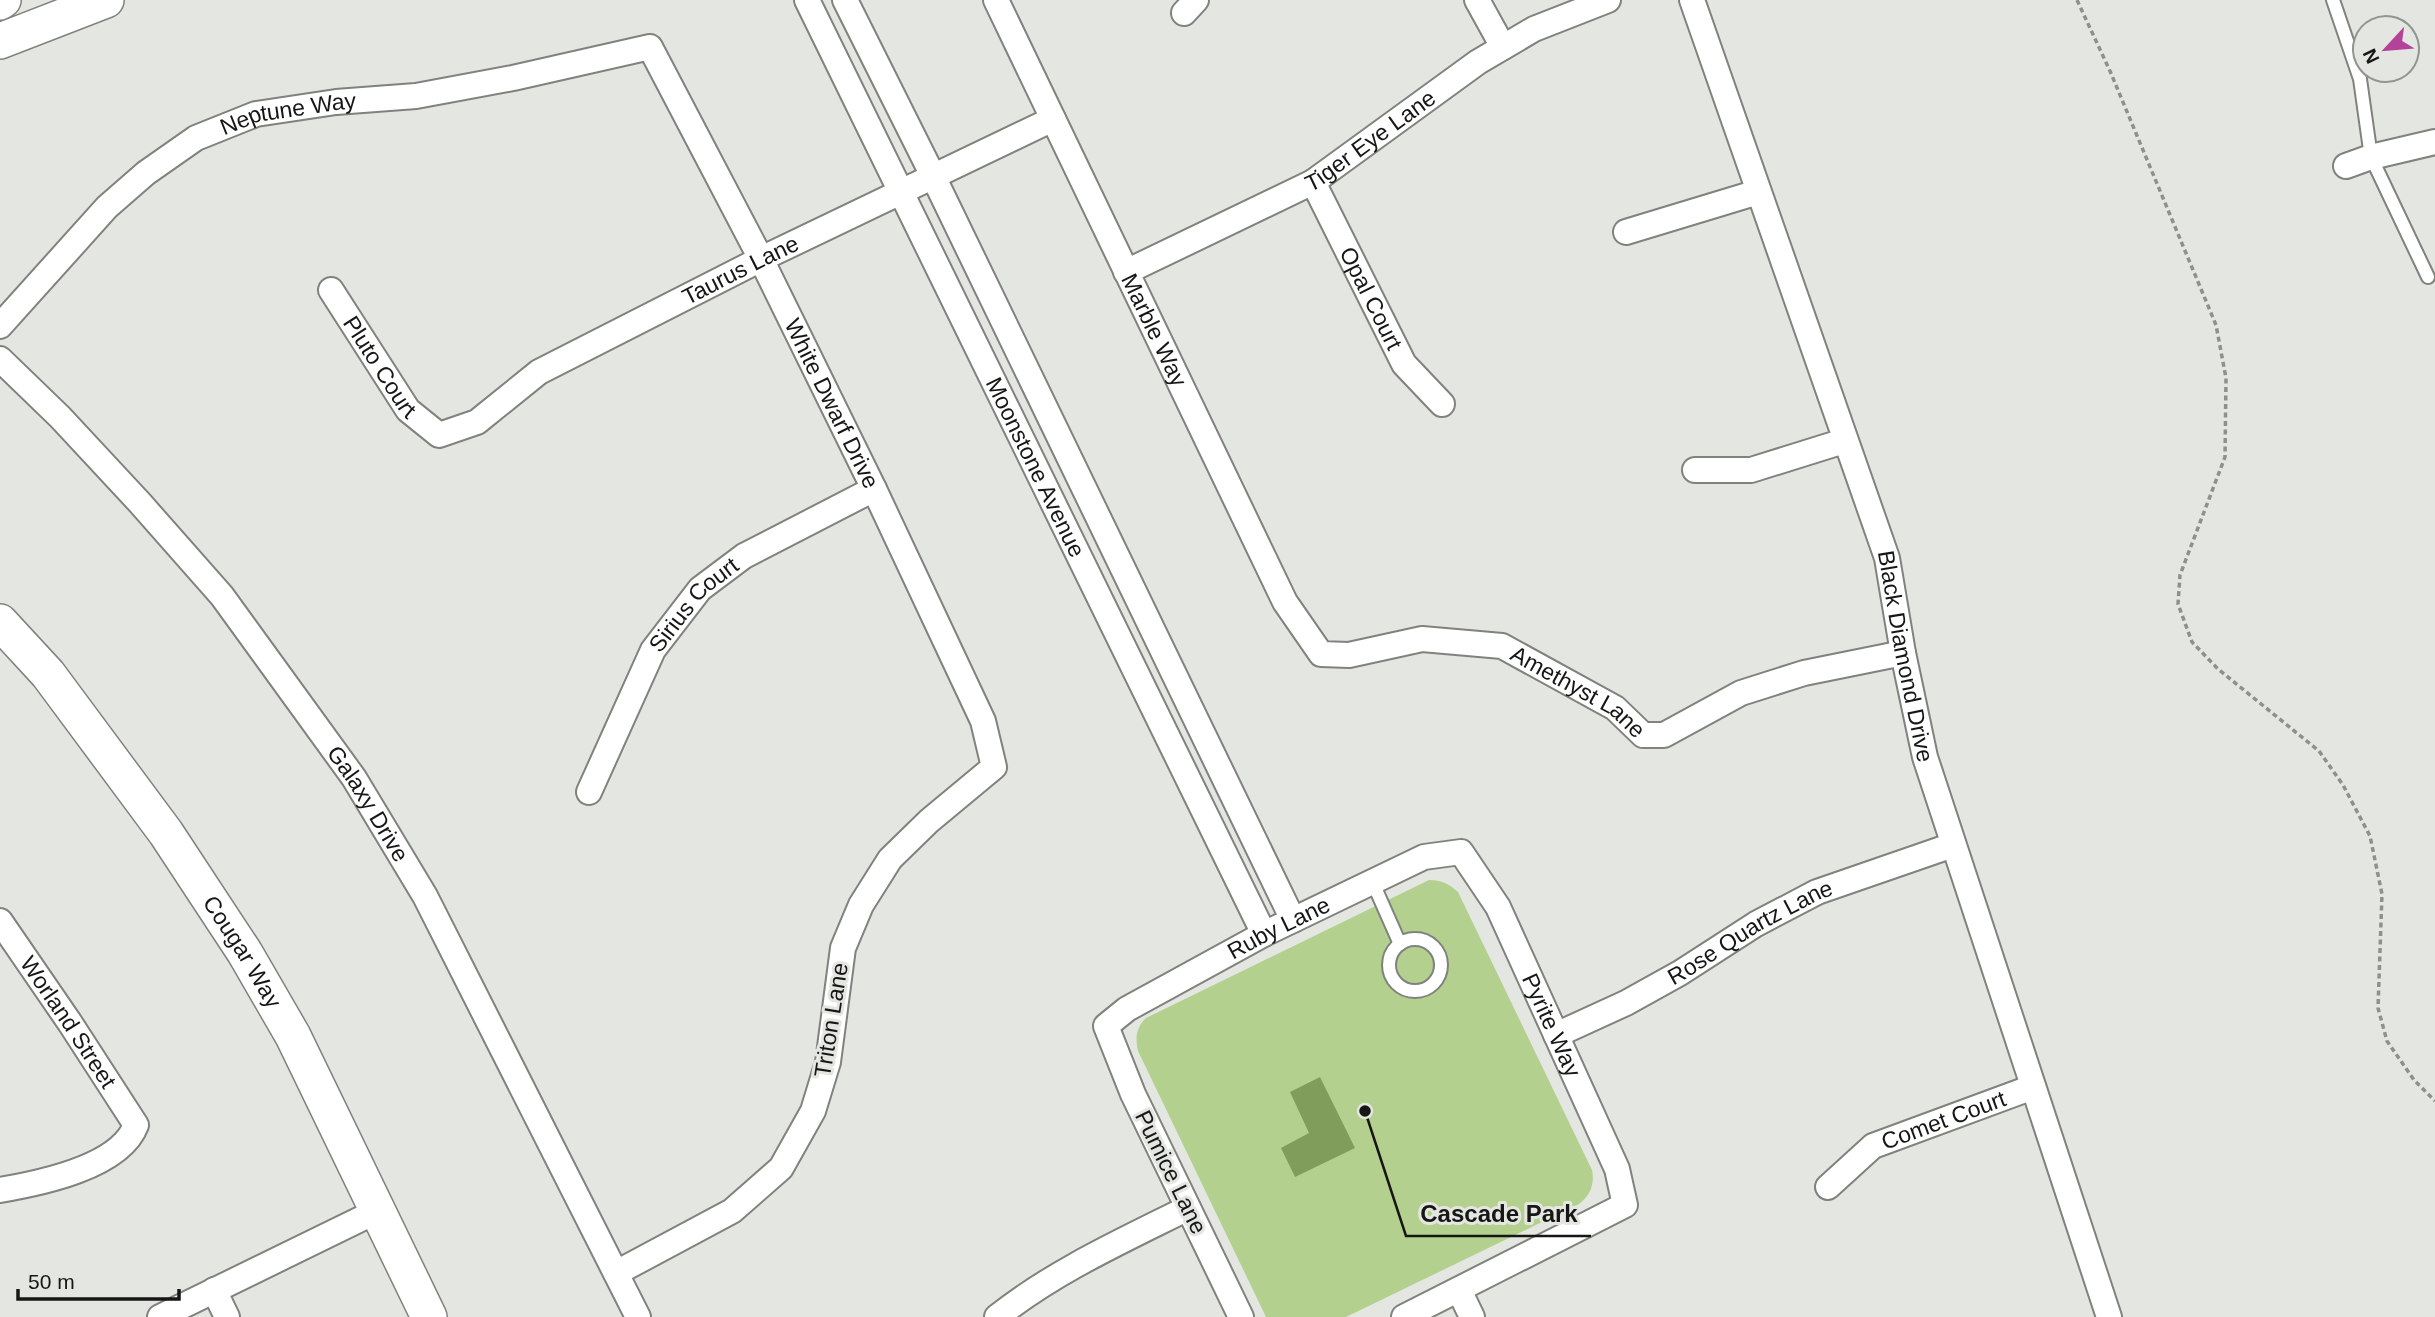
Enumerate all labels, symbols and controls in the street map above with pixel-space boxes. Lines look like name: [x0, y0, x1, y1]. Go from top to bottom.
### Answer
north arrow: [2351, 14, 2421, 84]
text: N: [2359, 45, 2384, 67]
street label: Tiger Eye Lane: [1301, 84, 1440, 197]
street label: Neptune Way: [216, 88, 357, 140]
street label: Taurus Lane: [678, 230, 803, 310]
street label: Opal Court: [1335, 243, 1408, 354]
street label: Marble Way: [1116, 269, 1193, 391]
street label: Pluto Court: [338, 311, 421, 424]
street label: White Dwarf Drive: [779, 315, 885, 492]
street label: Moonstone Avenue: [981, 373, 1090, 561]
street label: Black Diamond Drive: [1873, 548, 1939, 764]
street label: Sirius Court: [643, 552, 744, 657]
street label: Amethyst Lane: [1506, 640, 1650, 743]
street label: Galaxy Drive: [322, 741, 414, 866]
street label: Rose Quartz Lane: [1663, 875, 1836, 990]
street label: Cougar Way: [198, 891, 287, 1013]
street label: Ruby Lane: [1223, 891, 1334, 965]
street label: Worland Street: [15, 951, 122, 1093]
street label: Triton Lane: [809, 961, 853, 1079]
street label: Pyrite Way: [1517, 969, 1586, 1081]
street label: Comet Court: [1878, 1085, 2010, 1155]
street label: Pumice Lane: [1130, 1106, 1212, 1238]
callout: Cascade Park: [1406, 1191, 1591, 1236]
text: Cascade Park: [1420, 1200, 1578, 1227]
scale bar: [18, 1258, 178, 1302]
text: 50 m: [28, 1270, 75, 1293]

